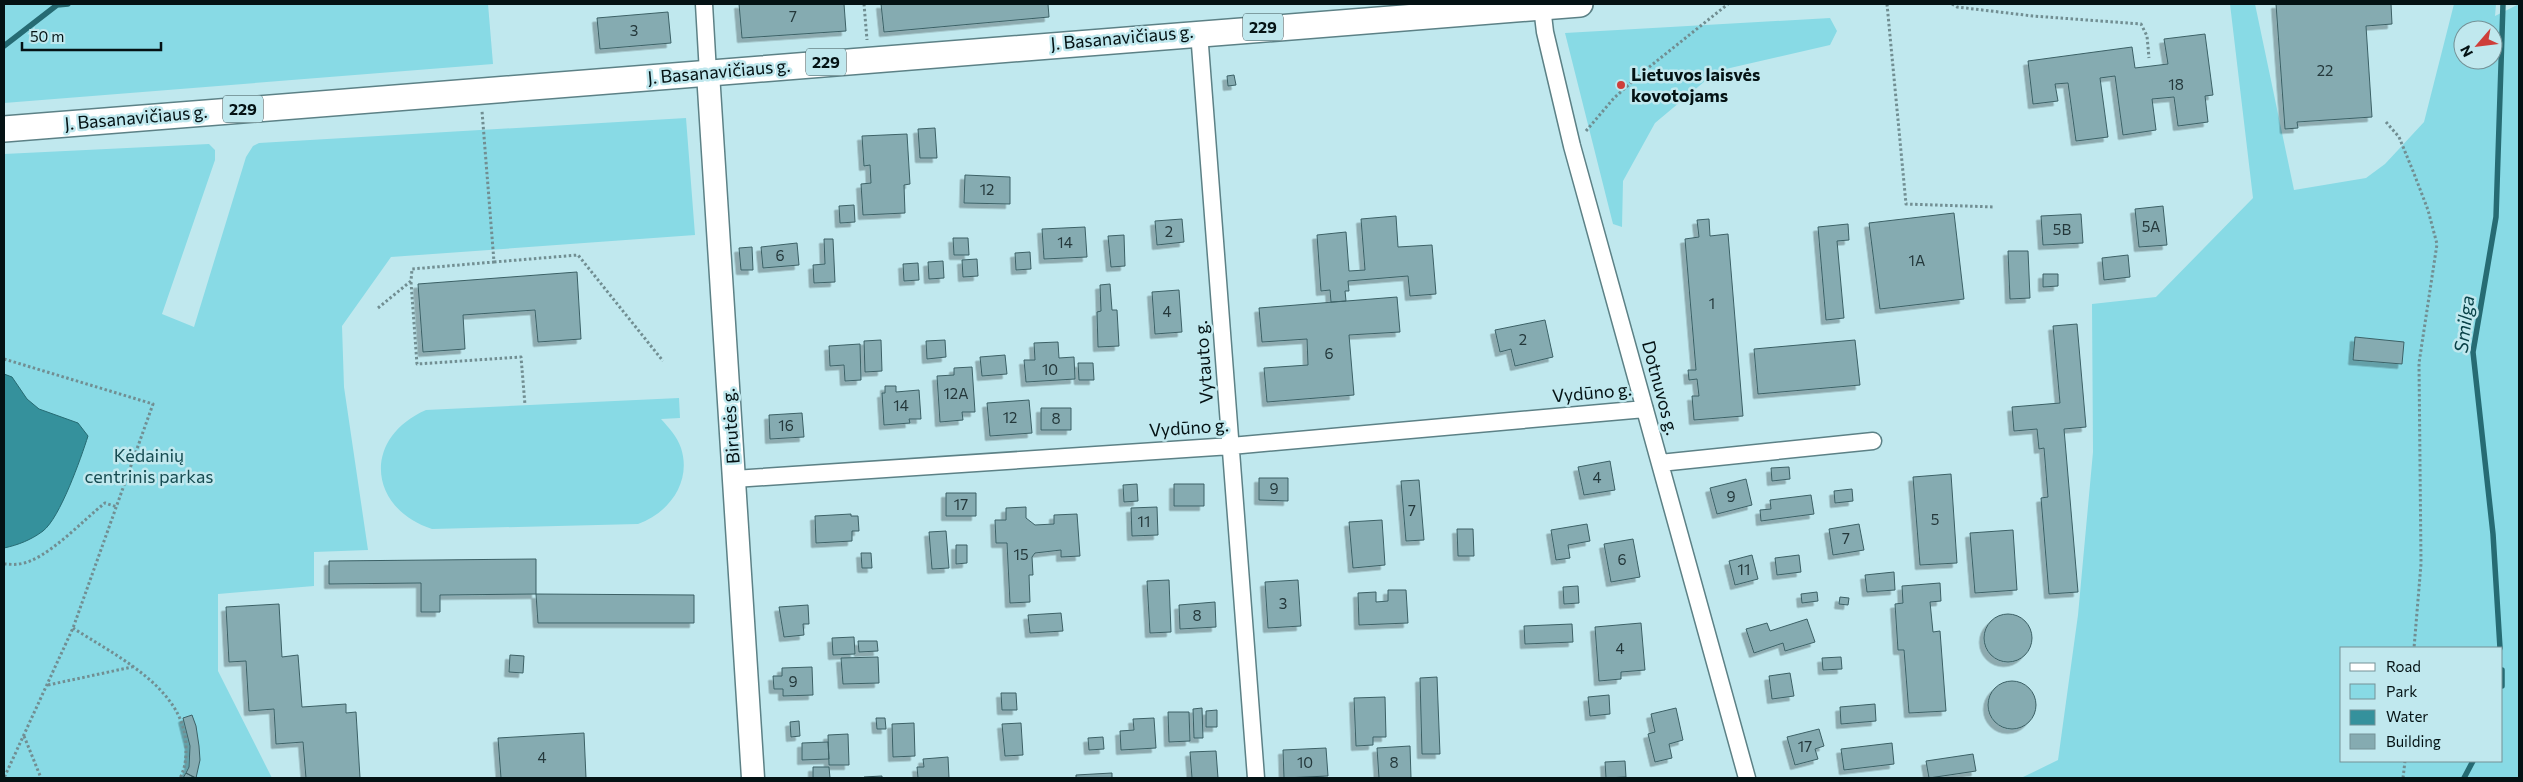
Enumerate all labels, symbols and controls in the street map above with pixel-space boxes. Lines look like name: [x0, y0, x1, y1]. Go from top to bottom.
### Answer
house number: 7: [789, 7, 797, 25]
road number: 229: [1243, 14, 1283, 41]
scale bar: [22, 20, 161, 52]
street label: J. Basanavičiaus g.: [1049, 20, 1194, 54]
north arrow: [2453, 20, 2503, 70]
house number: 3: [630, 21, 638, 39]
text: 50 m: [30, 27, 64, 45]
text: N: [2456, 43, 2476, 60]
road number: 229: [806, 48, 846, 76]
street label: J. Basanavičiaus g.: [646, 54, 791, 88]
house number: 22: [2317, 61, 2333, 79]
place label: Lietuvos laisvės kovotojams: [1631, 63, 1760, 106]
house number: 18: [2168, 75, 2184, 93]
marker: Lietuvos laisvės kovotojams: [1615, 79, 1627, 91]
road number: 229: [223, 96, 263, 122]
street label: J. Basanavičiaus g.: [63, 100, 208, 134]
house number: 12: [980, 180, 994, 198]
house number: 5A: [2142, 217, 2160, 235]
house number: 5B: [2053, 220, 2071, 238]
house number: 2: [1165, 222, 1173, 240]
house number: 14: [1057, 233, 1073, 251]
house number: 6: [775, 246, 785, 264]
house number: 1A: [1909, 251, 1925, 269]
house number: 1: [1709, 294, 1715, 312]
water label: Smilga: [2449, 294, 2478, 354]
house number: 4: [1163, 302, 1172, 320]
street label: Vytauto g.: [1189, 320, 1217, 404]
house number: 2: [1519, 330, 1527, 348]
street label: Dotnuvos g.: [1638, 338, 1684, 437]
house number: 6: [1324, 344, 1334, 362]
house number: 10: [1042, 360, 1058, 378]
street label: Vydūno g.: [1551, 378, 1633, 406]
house number: 12A: [943, 384, 969, 402]
street label: Birutės g.: [716, 387, 744, 465]
house number: 14: [893, 396, 909, 414]
house number: 12: [1003, 408, 1017, 426]
house number: 8: [1051, 409, 1061, 427]
street label: Vydūno g.: [1148, 413, 1230, 441]
house number: 16: [778, 416, 794, 434]
park label: Kėdainių centrinis parkas: [84, 444, 214, 487]
house number: 4: [1593, 468, 1602, 486]
house number: 9: [1269, 479, 1279, 497]
house number: 9: [1726, 487, 1736, 505]
house number: 17: [954, 495, 968, 513]
house number: 7: [1408, 501, 1416, 519]
house number: 5: [1931, 510, 1939, 528]
house number: 11: [1138, 512, 1150, 530]
house number: 7: [1842, 529, 1850, 547]
house number: 15: [1013, 545, 1029, 563]
house number: 6: [1617, 550, 1627, 568]
house number: 11: [1738, 560, 1750, 578]
house number: 3: [1279, 594, 1287, 612]
house number: 8: [1192, 606, 1202, 624]
house number: 4: [1616, 639, 1625, 657]
legend: [2340, 647, 2503, 762]
text: Road: [2386, 657, 2421, 675]
house number: 9: [788, 672, 798, 690]
text: Park: [2386, 682, 2417, 700]
text: Water: [2386, 707, 2428, 725]
text: Building: [2386, 732, 2441, 750]
house number: 17: [1798, 737, 1812, 755]
house number: 4: [538, 748, 547, 766]
house number: 10: [1297, 753, 1313, 771]
house number: 8: [1389, 753, 1399, 771]

